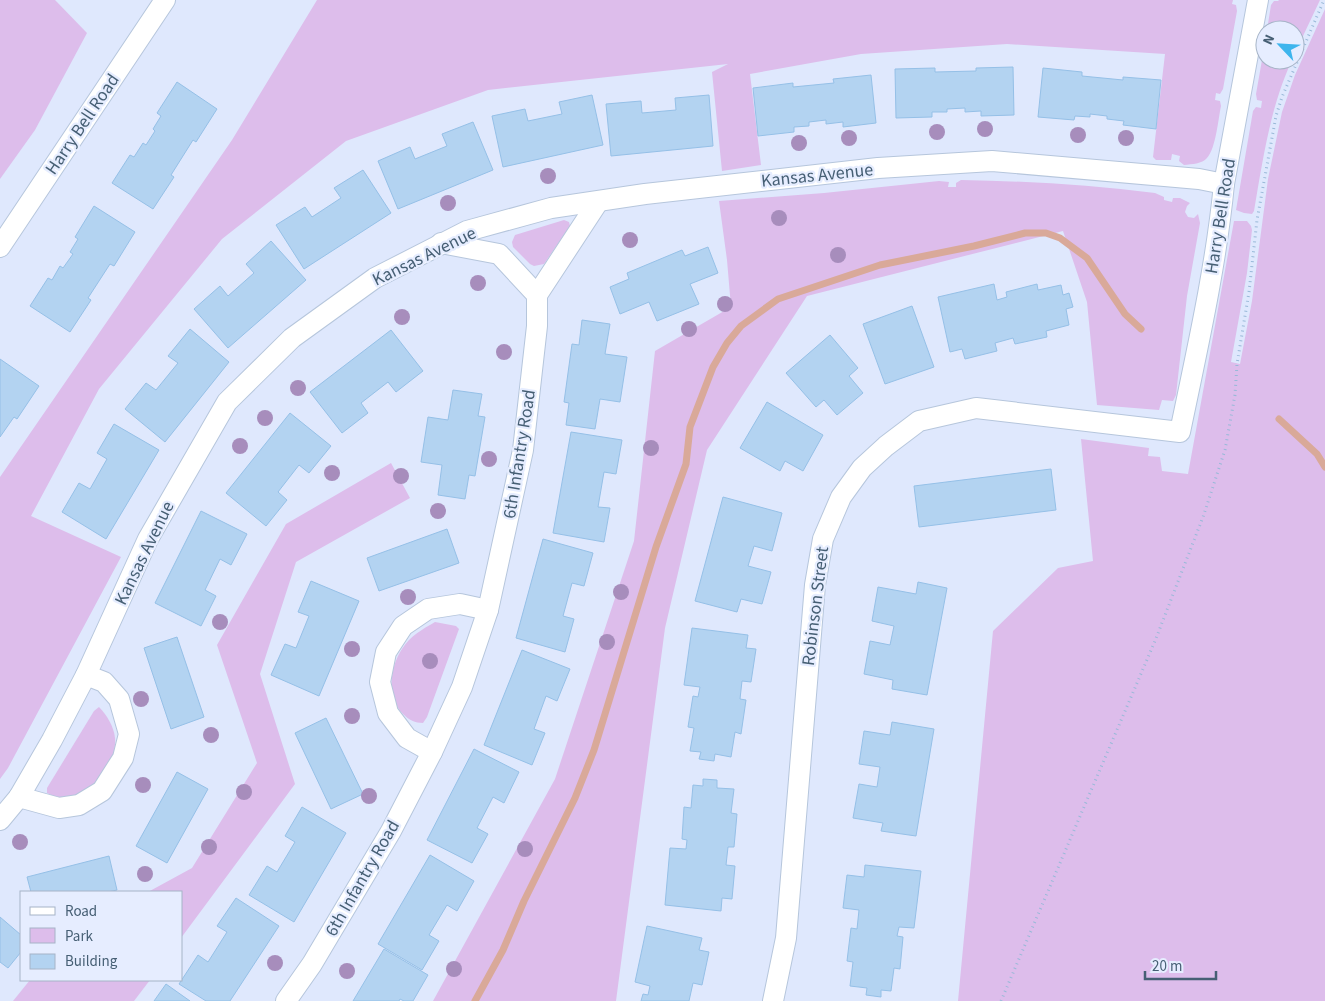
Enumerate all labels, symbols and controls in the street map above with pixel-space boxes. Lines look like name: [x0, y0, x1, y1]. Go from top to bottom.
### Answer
north arrow: [1255, 20, 1305, 70]
text: N: [1258, 31, 1280, 48]
street label: Harry Bell Road: [39, 69, 125, 180]
street label: Harry Bell Road: [1199, 156, 1242, 276]
street label: Kansas Avenue: [760, 157, 874, 194]
street label: Kansas Avenue: [368, 221, 480, 292]
street label: 6th Infantry Road: [497, 388, 542, 520]
street label: Kansas Avenue: [109, 497, 180, 609]
street label: Robinson Street: [796, 545, 835, 667]
street label: 6th Infantry Road: [319, 816, 406, 941]
legend: [20, 891, 182, 981]
text: Road: [65, 901, 97, 922]
text: Park: [65, 926, 94, 947]
scale bar: [1145, 948, 1216, 980]
text: Building: [65, 951, 118, 972]
text: 20 m: [1152, 956, 1182, 977]

